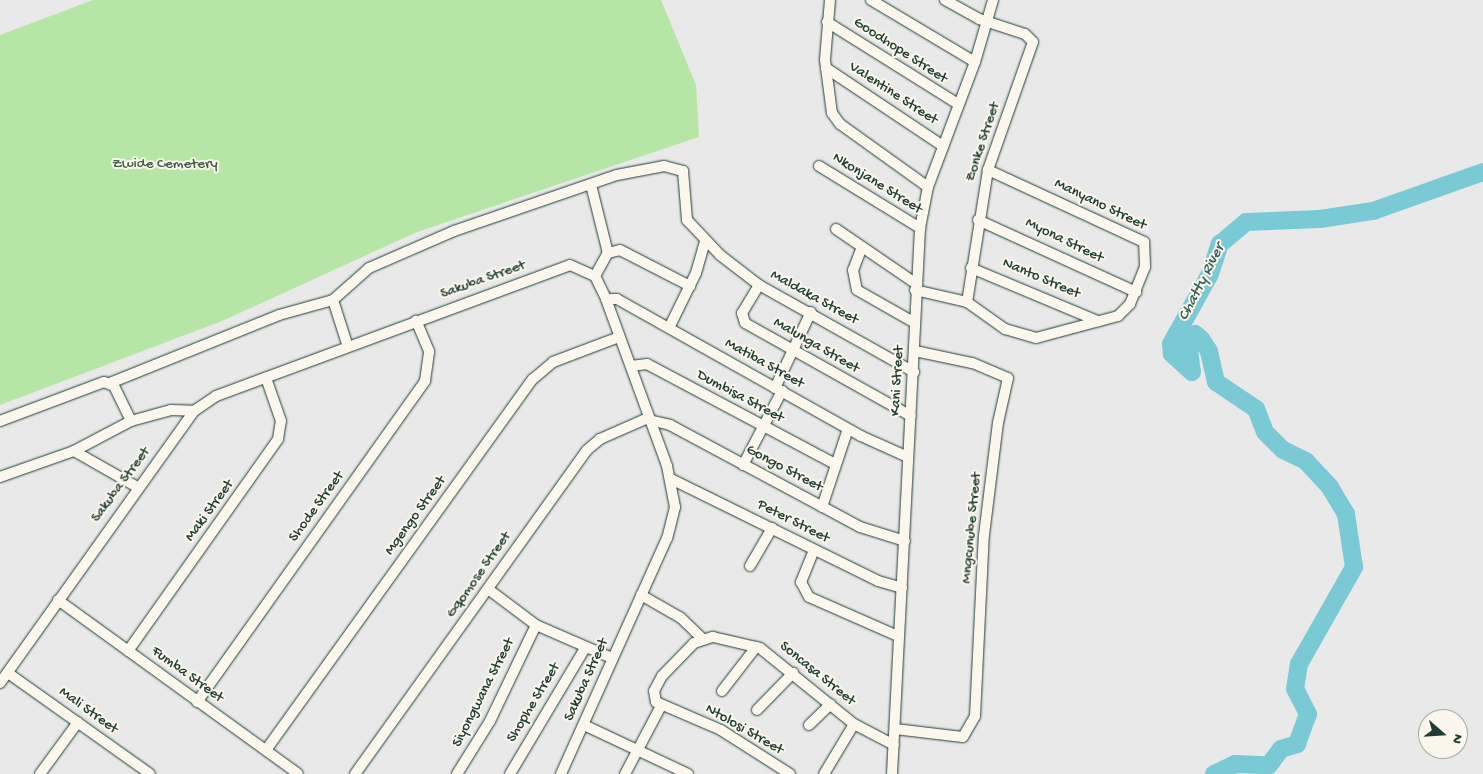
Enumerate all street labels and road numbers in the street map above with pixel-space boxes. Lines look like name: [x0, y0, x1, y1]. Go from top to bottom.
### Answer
street label: Goodhope Street: [850, 14, 950, 88]
street label: Valentine Street: [845, 59, 941, 129]
street label: Zonke Street: [962, 100, 1004, 184]
street label: Nkonjane Street: [829, 149, 925, 219]
street label: Manyano Street: [1051, 175, 1149, 235]
street label: Myona Street: [1022, 214, 1106, 268]
street label: Nanto Street: [999, 255, 1083, 303]
street label: Sakuba Street: [438, 256, 528, 304]
street label: Maldaka Street: [767, 266, 861, 330]
street label: Malunga Street: [770, 314, 862, 378]
street label: Matiba Street: [721, 335, 807, 393]
street label: Kani Street: [887, 345, 909, 417]
street label: Dumbisa Street: [693, 367, 787, 427]
street label: Gongo Street: [743, 441, 825, 497]
street label: Sakuba Street: [88, 444, 154, 526]
street label: Shode Street: [285, 468, 349, 546]
street label: Mngcunube Street: [958, 472, 986, 584]
street label: Mgengo Street: [381, 473, 451, 559]
street label: Maki Street: [181, 476, 239, 546]
street label: Peter Street: [754, 496, 832, 548]
street label: Gqomose Street: [443, 528, 515, 622]
street label: Siyongwana Street: [449, 635, 519, 751]
street label: Sakuba Street: [561, 636, 613, 724]
street label: Soncasa Street: [775, 638, 859, 710]
street label: Fumba Street: [147, 643, 227, 707]
street label: Shophe Street: [503, 660, 565, 746]
street label: Mali Street: [55, 683, 121, 739]
street label: Ntolosi Street: [702, 700, 786, 760]

